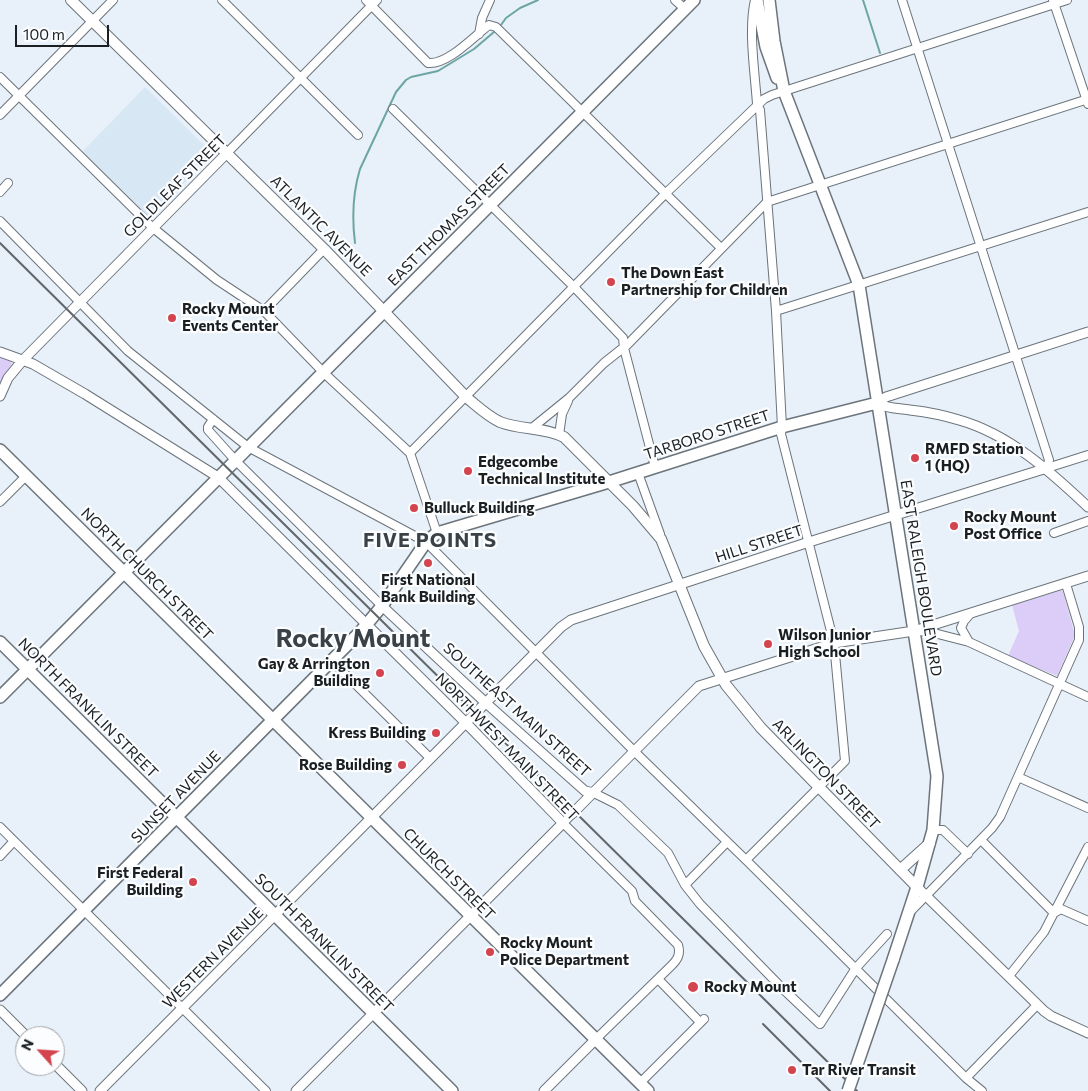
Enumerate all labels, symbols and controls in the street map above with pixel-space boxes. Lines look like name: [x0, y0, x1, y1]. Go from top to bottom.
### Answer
scale bar: [18, 15, 111, 47]
text: 100 m: [23, 25, 65, 43]
street label: GOLDLEAF STREET: [120, 131, 230, 241]
street label: EAST THOMAS STREET: [384, 160, 514, 290]
street label: ATLANTIC AVENUE: [267, 172, 375, 280]
place label: The Down East Partnership for Children: [621, 264, 788, 299]
marker: The Down East Partnership for Children: [605, 276, 617, 288]
place label: Rocky Mount Events Center: [182, 300, 278, 335]
marker: Rocky Mount Events Center: [166, 312, 178, 324]
street label: TARBORO STREET: [642, 406, 772, 464]
place label: RMFD Station 1 (HQ): [925, 440, 1024, 475]
marker: RMFD Station 1 (HQ): [909, 452, 921, 464]
place label: Edgecombe Technical Institute: [478, 453, 605, 488]
marker: Edgecombe Technical Institute: [462, 465, 474, 477]
street label: EAST RALEIGH BOULEVARD: [897, 479, 945, 677]
place label: Bulluck Building: [424, 499, 535, 517]
marker: Bulluck Building: [408, 502, 420, 514]
street label: NORTH CHURCH STREET: [77, 504, 217, 644]
place label: Rocky Mount Post Office: [964, 508, 1057, 543]
marker: Rocky Mount Post Office: [948, 520, 960, 532]
street label: HILL STREET: [713, 521, 805, 567]
district label: FIVE POINTS: [362, 528, 498, 552]
marker: First National Bank Building: [422, 557, 434, 569]
place label: First National Bank Building: [381, 571, 475, 606]
district label: Rocky Mount: [276, 624, 430, 654]
place label: Wilson Junior High School: [778, 626, 871, 661]
street label: NORTH FRANKLIN STREET: [14, 634, 162, 782]
marker: Wilson Junior High School: [762, 638, 774, 650]
street label: SOUTHEAST MAIN STREET: [440, 639, 594, 781]
place label: Gay & Arrington Building: [258, 655, 370, 690]
marker: Gay & Arrington Building: [374, 667, 386, 679]
street label: NORTHWEST MAIN STREET: [432, 669, 582, 825]
street label: ARLINGTON STREET: [769, 715, 883, 833]
place label: Kress Building: [328, 724, 426, 742]
marker: Kress Building: [430, 727, 442, 739]
street label: SUNSET AVENUE: [128, 747, 224, 847]
place label: Rose Building: [299, 756, 392, 774]
marker: Rose Building: [396, 759, 408, 771]
street label: CHURCH STREET: [399, 824, 499, 924]
place label: First Federal Building: [97, 864, 183, 899]
street label: SOUTH FRANKLIN STREET: [251, 870, 397, 1016]
marker: First Federal Building: [187, 876, 199, 888]
street label: WESTERN AVENUE: [159, 904, 267, 1012]
place label: Rocky Mount Police Department: [500, 934, 629, 969]
marker: Rocky Mount Police Department: [484, 946, 496, 958]
place label: Rocky Mount: [704, 978, 797, 996]
marker: Rocky Mount: [686, 980, 700, 994]
north arrow: [15, 1026, 65, 1076]
text: N: [17, 1036, 37, 1053]
place label: Tar River Transit: [802, 1061, 916, 1079]
marker: Tar River Transit: [786, 1064, 798, 1076]

